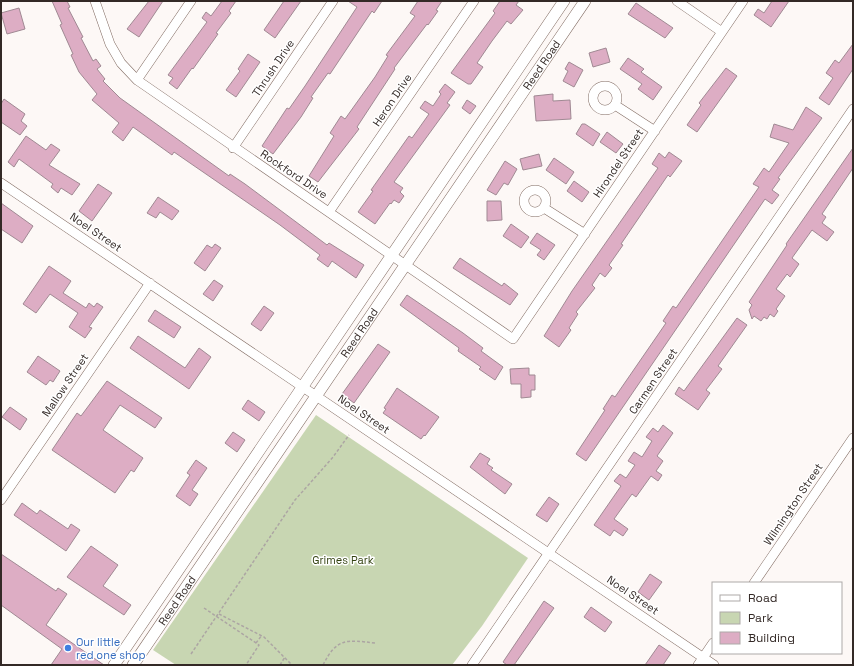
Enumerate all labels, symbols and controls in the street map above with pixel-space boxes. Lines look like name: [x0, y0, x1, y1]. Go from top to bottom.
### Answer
street label: Thrush Drive: [249, 37, 297, 99]
street label: Reed Road: [520, 37, 563, 92]
street label: Heron Drive: [369, 71, 415, 129]
street label: Hirondel Street: [590, 126, 646, 200]
street label: Rockford Drive: [258, 146, 330, 202]
street label: Noel Street: [67, 209, 125, 255]
street label: Reed Road: [337, 305, 381, 360]
street label: Carmen Street: [626, 345, 680, 417]
street label: Mallow Street: [39, 351, 91, 419]
street label: Noel Street: [335, 391, 393, 437]
street label: Wilmington Street: [760, 460, 826, 548]
park label: Grimes Park: [312, 553, 374, 567]
street label: Noel Street: [604, 572, 662, 618]
street label: Reed Road: [155, 573, 199, 628]
legend: [712, 582, 842, 654]
text: Road: [748, 590, 777, 606]
text: Park: [748, 610, 773, 626]
text: Building: [748, 630, 795, 646]
place label: Our little red one shop: [76, 635, 146, 662]
marker: Our little red one shop: [63, 643, 73, 653]

